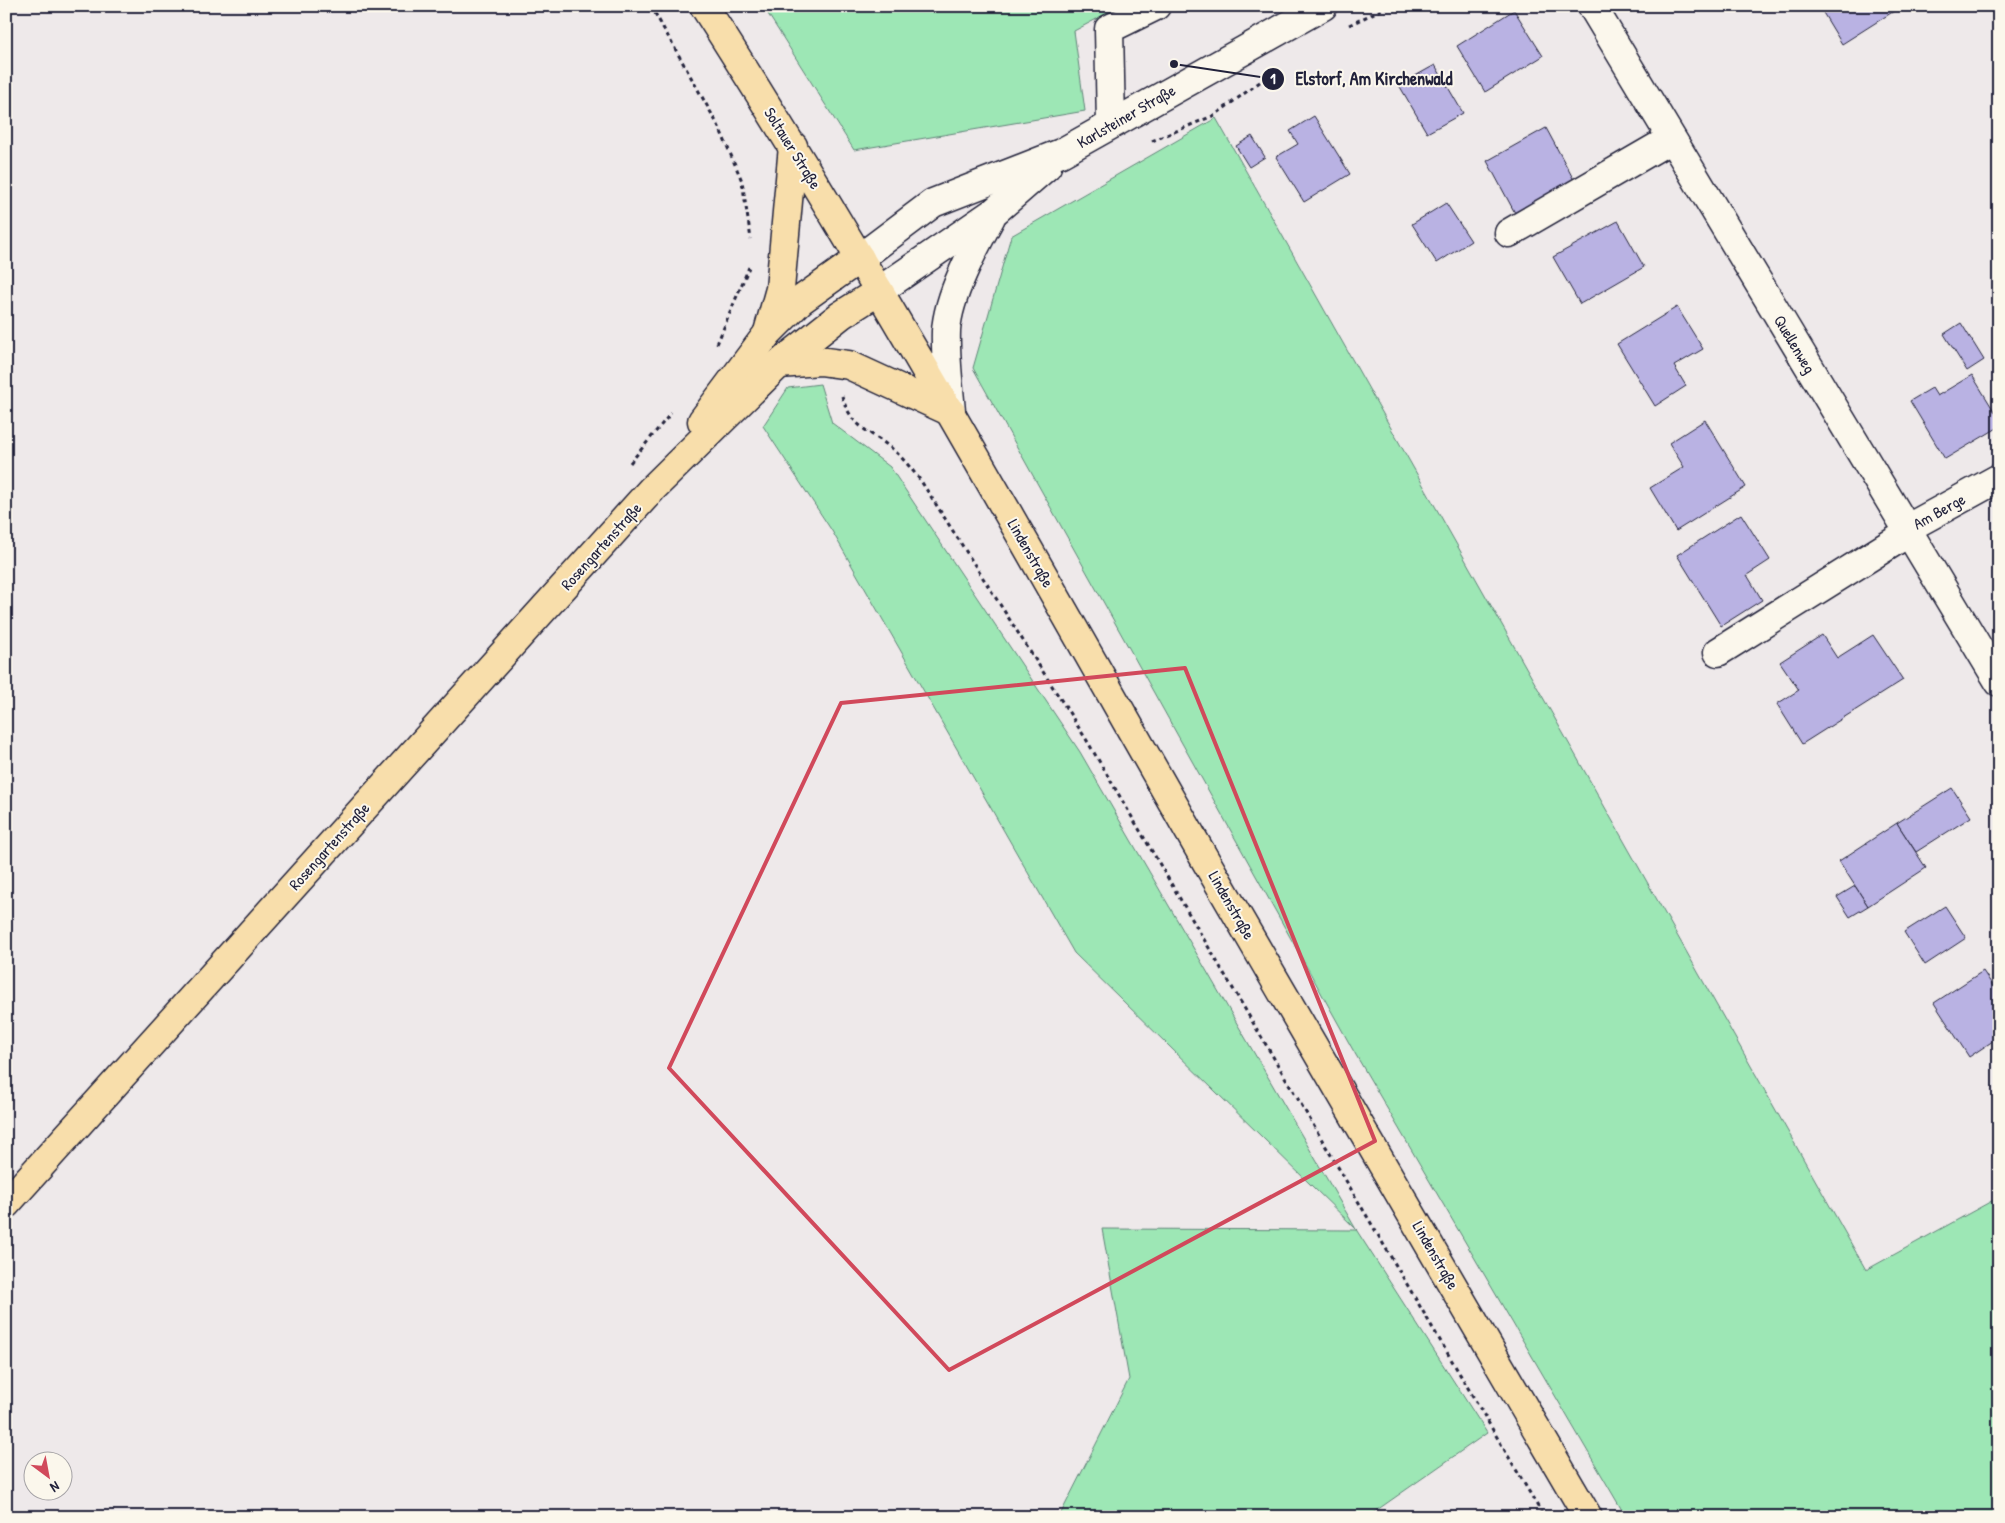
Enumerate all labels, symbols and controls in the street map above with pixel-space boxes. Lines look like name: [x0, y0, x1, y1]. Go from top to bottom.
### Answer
callout: Elstorf, Am Kirchenwald: [1261, 62, 1463, 95]
text: Elstorf, Am Kirchenwald: [1296, 66, 1452, 91]
text: 1: [1270, 68, 1276, 89]
street label: Karlsteiner Straße: [1073, 79, 1180, 153]
street label: Soltauer Straße: [759, 103, 827, 194]
street label: Quellenweg: [1769, 311, 1821, 377]
street label: Am Berge: [1909, 487, 1970, 534]
street label: Rosengartenstraße: [556, 497, 647, 595]
street label: Lindenstraße: [1003, 515, 1060, 592]
street label: Rosengartenstraße: [284, 797, 375, 895]
street label: Lindenstraße: [1204, 867, 1261, 944]
street label: Lindenstraße: [1408, 1217, 1465, 1294]
north arrow: [22, 1450, 72, 1500]
text: N: [46, 1477, 63, 1498]

